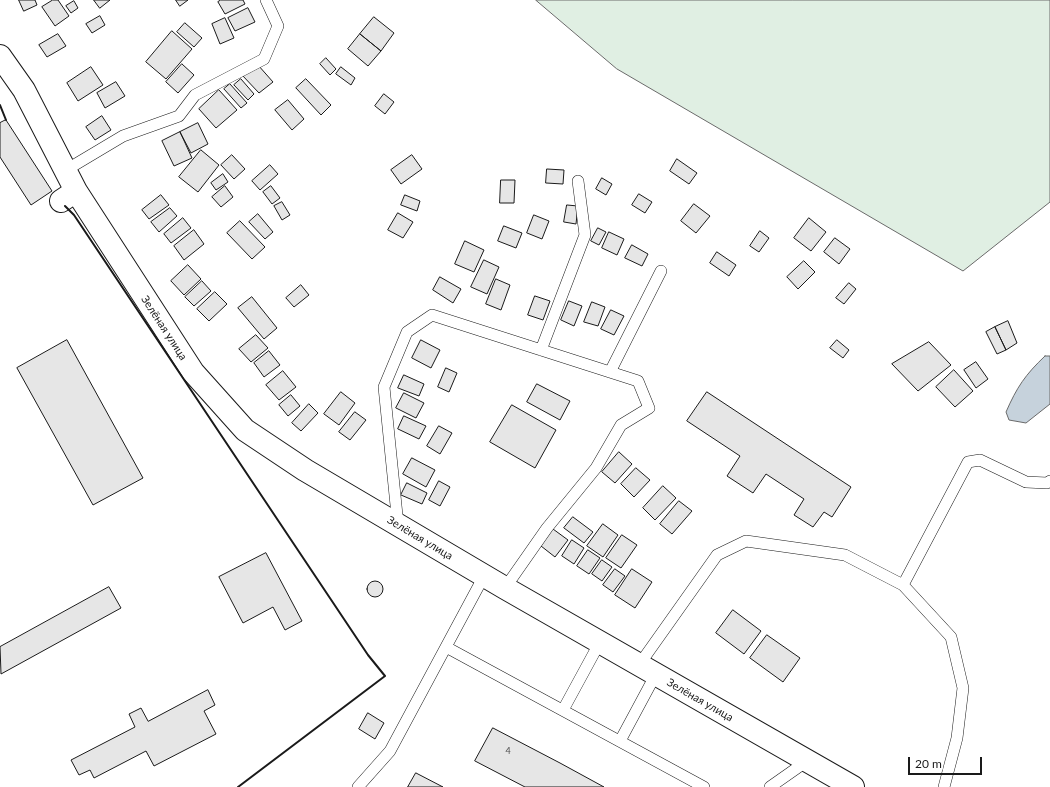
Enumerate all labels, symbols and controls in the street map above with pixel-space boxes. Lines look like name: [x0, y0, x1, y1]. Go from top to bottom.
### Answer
street label: Зелёная улица: [138, 293, 190, 363]
street label: Зелёная улица: [385, 513, 455, 563]
street label: Зелёная улица: [665, 676, 735, 724]
house number: 4: [505, 746, 511, 756]
scale bar: [910, 749, 984, 775]
text: 20 m: [915, 756, 942, 771]

